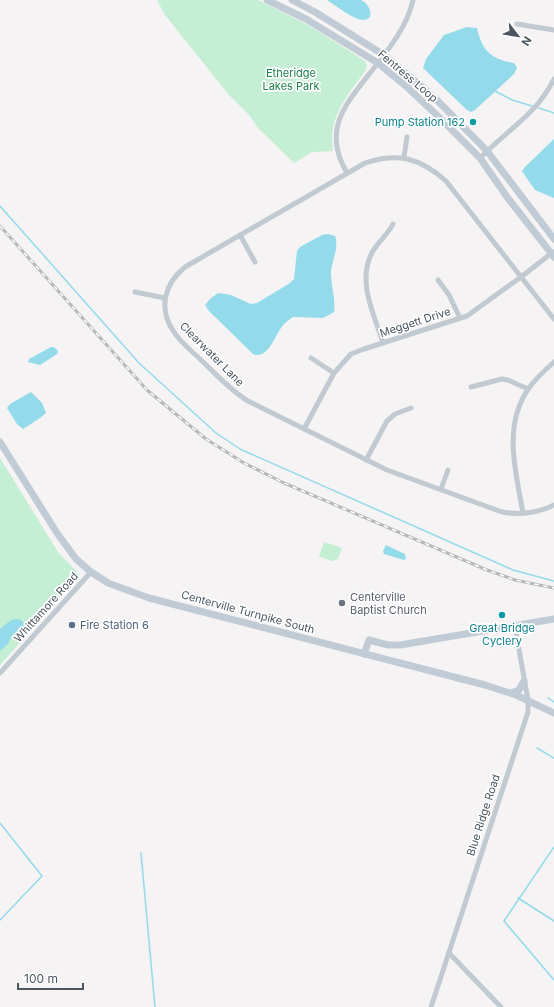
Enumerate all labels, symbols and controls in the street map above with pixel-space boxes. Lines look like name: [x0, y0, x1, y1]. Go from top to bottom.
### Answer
north arrow: [498, 16, 538, 56]
text: N: [518, 34, 535, 48]
street label: Fentress Loop: [375, 47, 441, 105]
park label: Etheridge Lakes Park: [262, 66, 320, 93]
place label: Pump Station 162: [375, 115, 465, 129]
marker: Pump Station 162: [468, 117, 478, 127]
street label: Meggett Drive: [378, 304, 452, 340]
street label: Clearwater Lane: [177, 319, 247, 389]
street label: Whittamore Road: [11, 569, 81, 645]
street label: Centerville Turnpike South: [180, 587, 316, 637]
place label: Centerville Baptist Church: [350, 590, 427, 617]
marker: Centerville Baptist Church: [337, 598, 347, 608]
marker: Great Bridge Cyclery: [497, 610, 507, 620]
place label: Fire Station 6: [80, 618, 149, 632]
marker: Fire Station 6: [67, 620, 77, 630]
place label: Great Bridge Cyclery: [469, 621, 535, 648]
street label: Blue Ridge Road: [463, 772, 503, 858]
scale bar: [18, 965, 83, 991]
text: 100 m: [24, 971, 58, 986]

